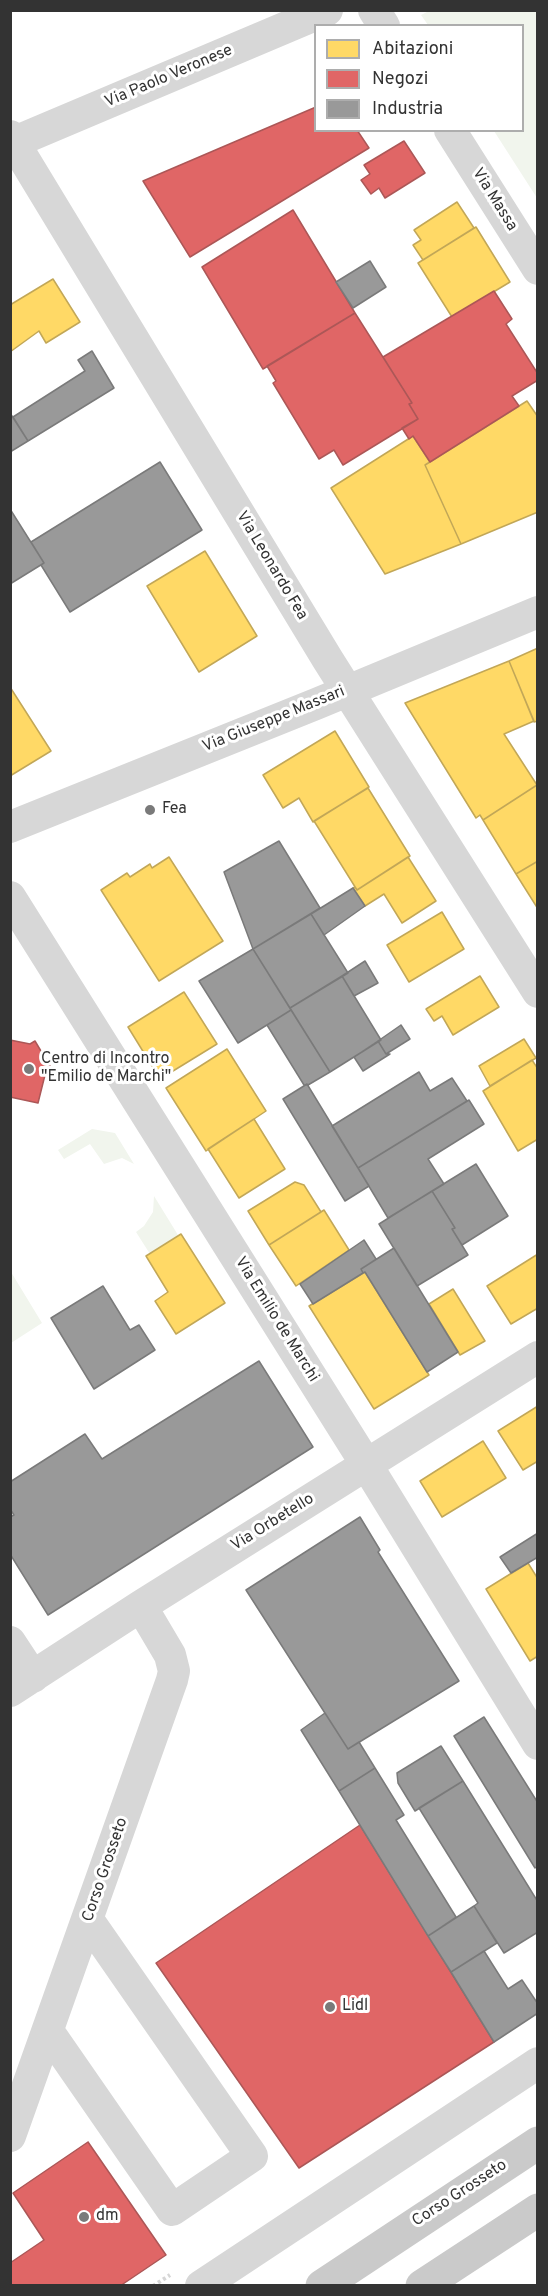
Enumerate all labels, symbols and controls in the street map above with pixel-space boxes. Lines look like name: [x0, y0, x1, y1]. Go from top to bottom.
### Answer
legend: [314, 24, 524, 132]
text: Abitazioni: [372, 38, 453, 61]
street label: Via Paolo Veronese: [102, 41, 236, 113]
text: Negozi: [372, 68, 428, 91]
text: Industria: [372, 98, 443, 121]
street label: Via Massa: [467, 165, 521, 235]
street label: Via Leonardo Fea: [231, 508, 311, 624]
street label: Via Giuseppe Massari: [200, 683, 348, 757]
place label: Fea: [162, 800, 187, 820]
marker: Fea: [143, 803, 157, 817]
place label: Centro di Incontro "Emilio de Marchi": [41, 1050, 171, 1088]
marker: Centro di Incontro "Emilio de Marchi": [22, 1062, 36, 1076]
street label: Via Emilio de Marchi: [230, 1254, 322, 1386]
street label: Via Orbetello: [228, 1490, 318, 1556]
street label: Corso Grosseto: [79, 1815, 133, 1925]
place label: Lidl: [342, 1997, 368, 2017]
marker: Lidl: [323, 2000, 337, 2014]
street label: Corso Grosseto: [409, 2156, 511, 2232]
place label: dm: [96, 2207, 119, 2227]
marker: dm: [77, 2210, 91, 2224]

